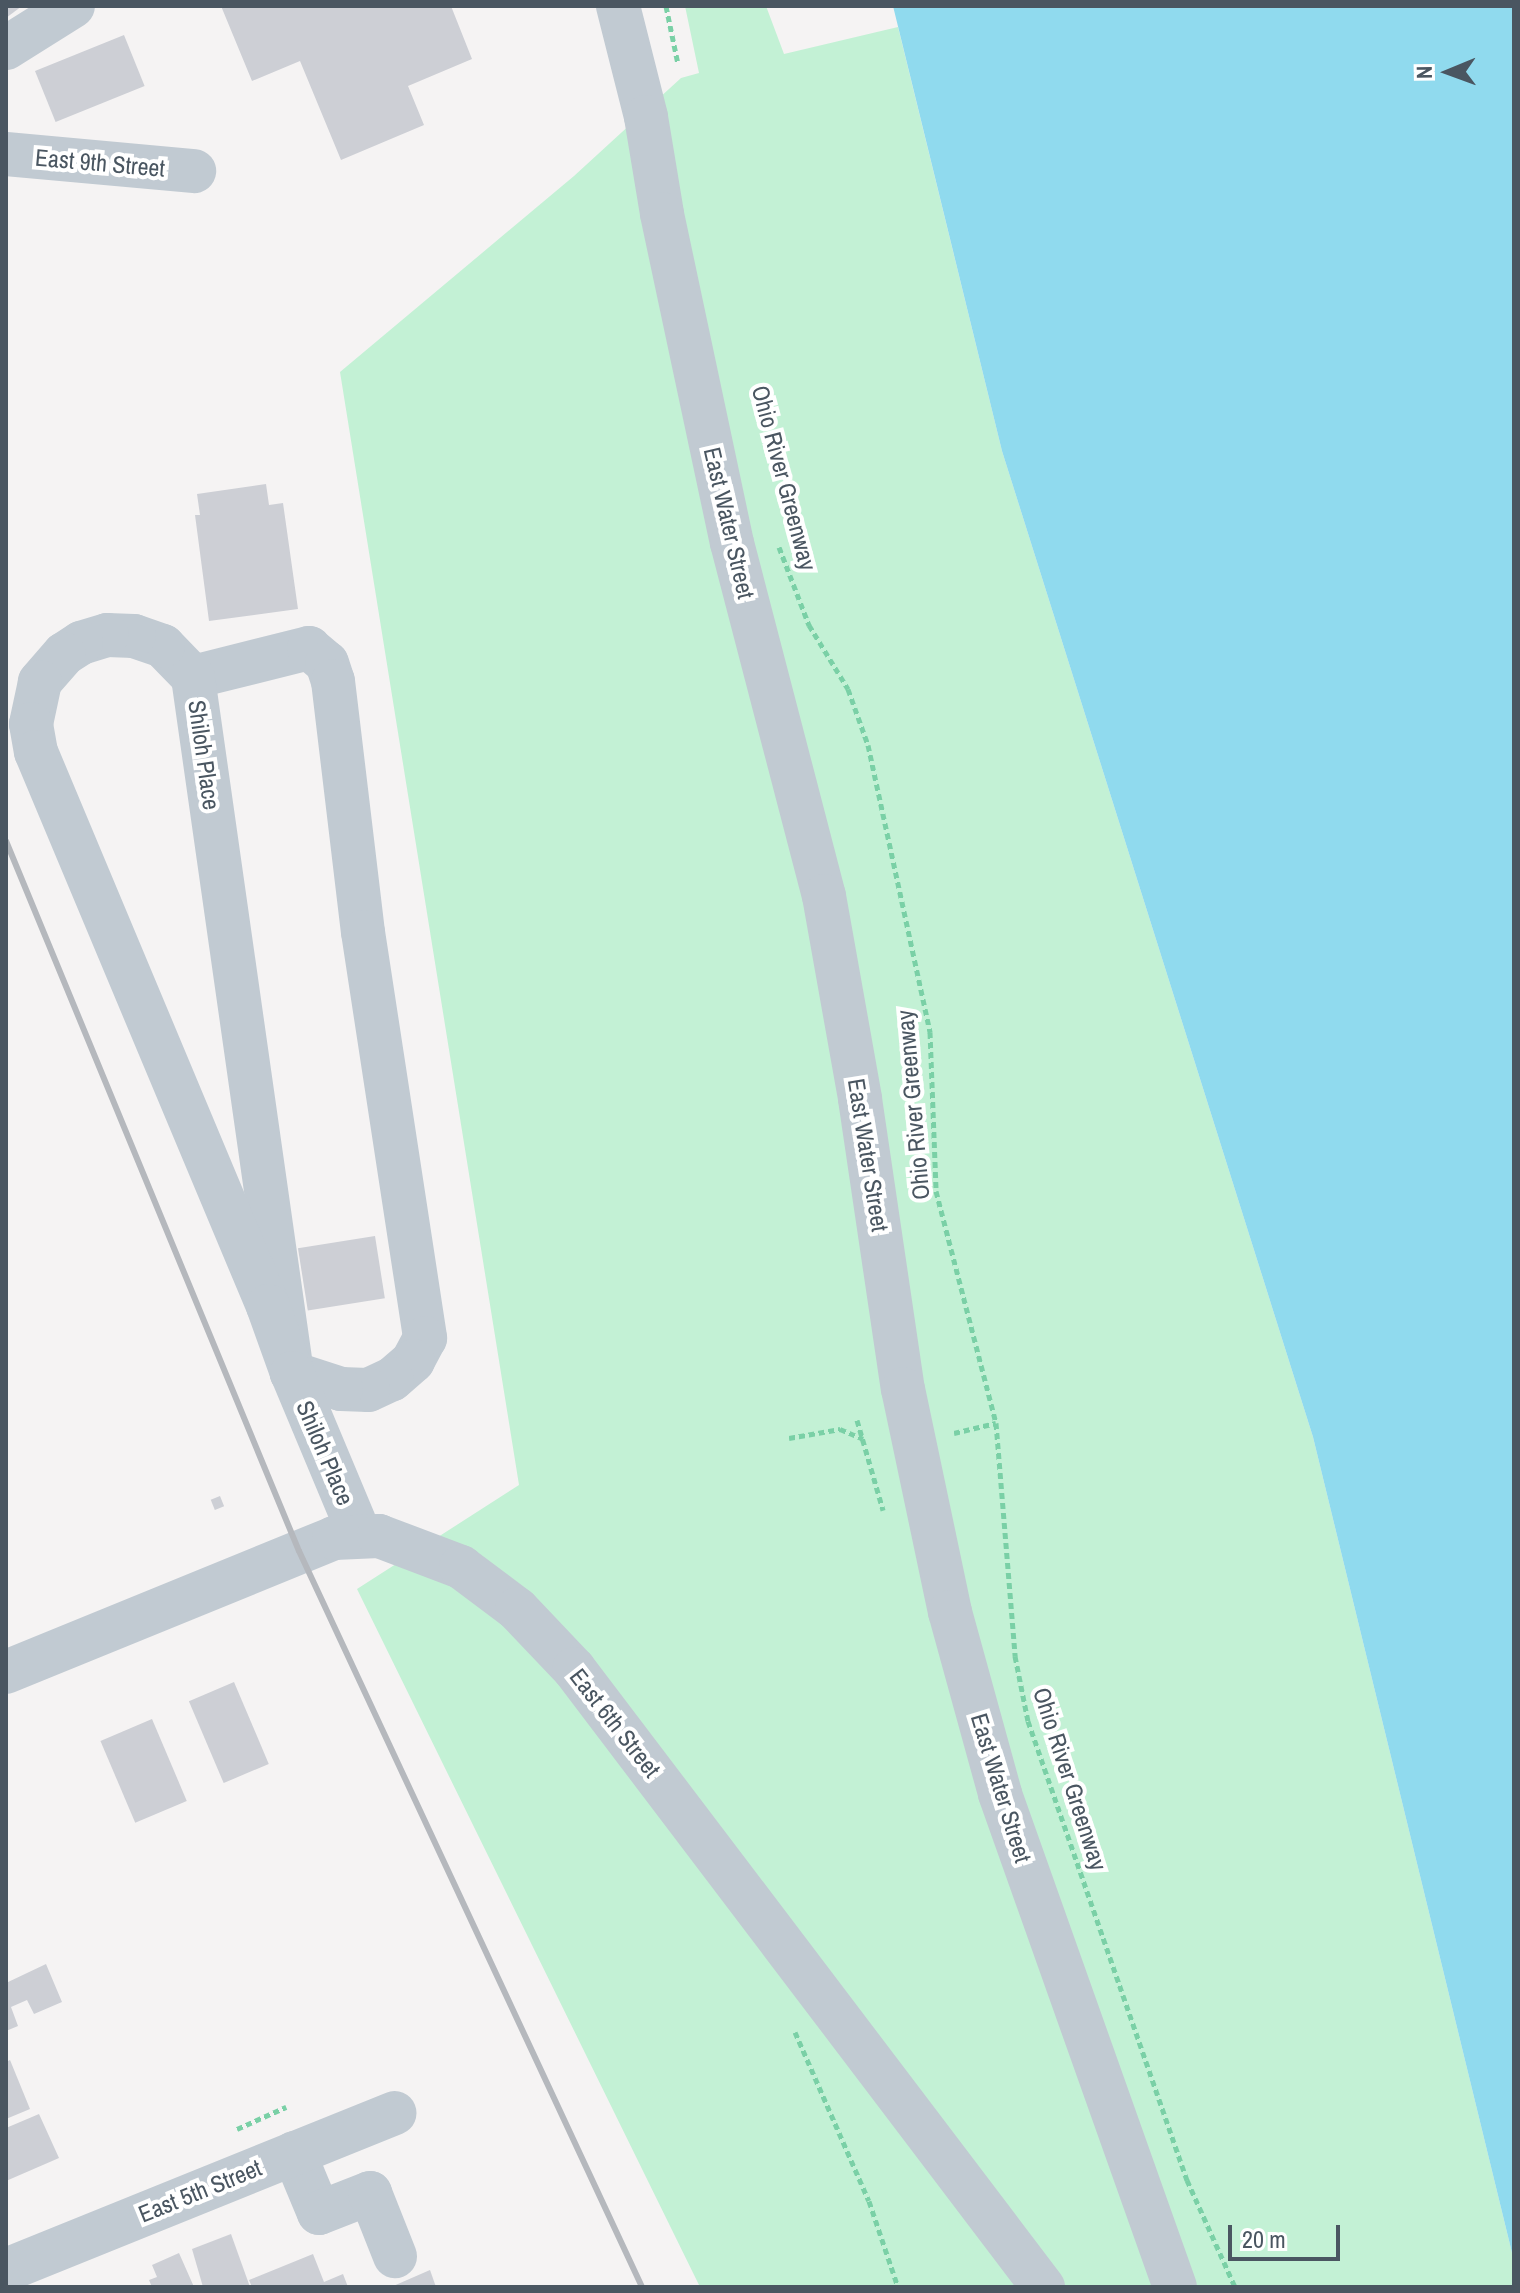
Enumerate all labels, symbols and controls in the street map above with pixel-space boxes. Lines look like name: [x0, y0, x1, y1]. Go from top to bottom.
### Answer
north arrow: [1408, 32, 1488, 112]
text: N: [1409, 66, 1439, 79]
street label: East 9th Street: [34, 143, 166, 183]
street label: Ohio River Greenway: [745, 382, 823, 574]
street label: East Water Street: [698, 444, 760, 602]
street label: Shiloh Place: [182, 698, 226, 812]
street label: Ohio River Greenway: [890, 1009, 936, 1201]
street label: East Water Street: [842, 1076, 894, 1234]
street label: Shiloh Place: [290, 1397, 360, 1509]
street label: East 6th Street: [564, 1663, 666, 1783]
street label: Ohio River Greenway: [1027, 1684, 1113, 1874]
street label: East Water Street: [965, 1710, 1037, 1866]
street label: East 5th Street: [134, 2153, 266, 2229]
scale bar: [1232, 2209, 1344, 2259]
text: 20 m: [1242, 2223, 1286, 2255]

